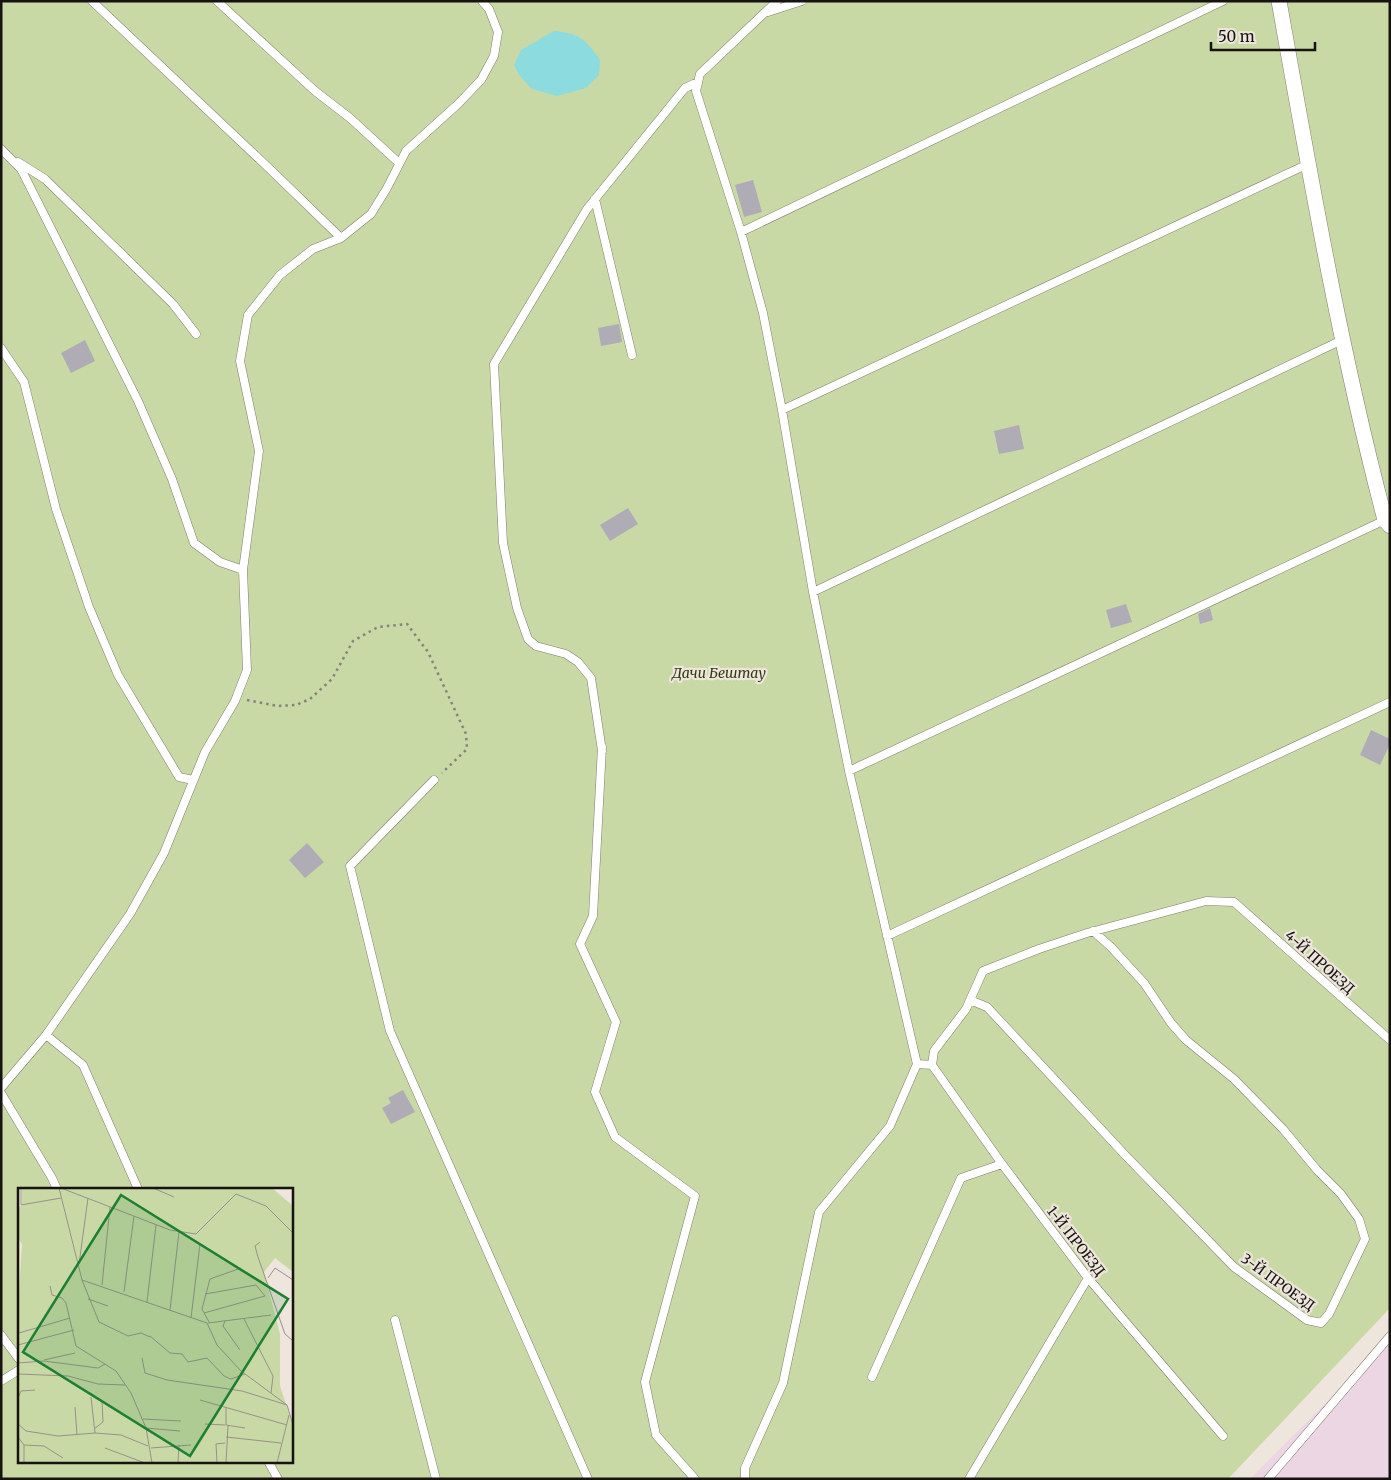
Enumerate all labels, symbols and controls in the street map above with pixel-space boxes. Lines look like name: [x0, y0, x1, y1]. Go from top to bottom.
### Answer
scale bar: [1211, 20, 1315, 52]
text: 50 m: [1218, 27, 1255, 46]
park label: Дачи Бештау: [671, 664, 766, 682]
street label: 4-Й ПРОЕЗД: [1282, 926, 1358, 998]
inset map: [18, 1188, 292, 1462]
street label: 1-Й ПРОЕЗД: [1043, 1202, 1109, 1280]
street label: 3-Й ПРОЕЗД: [1238, 1249, 1318, 1315]

